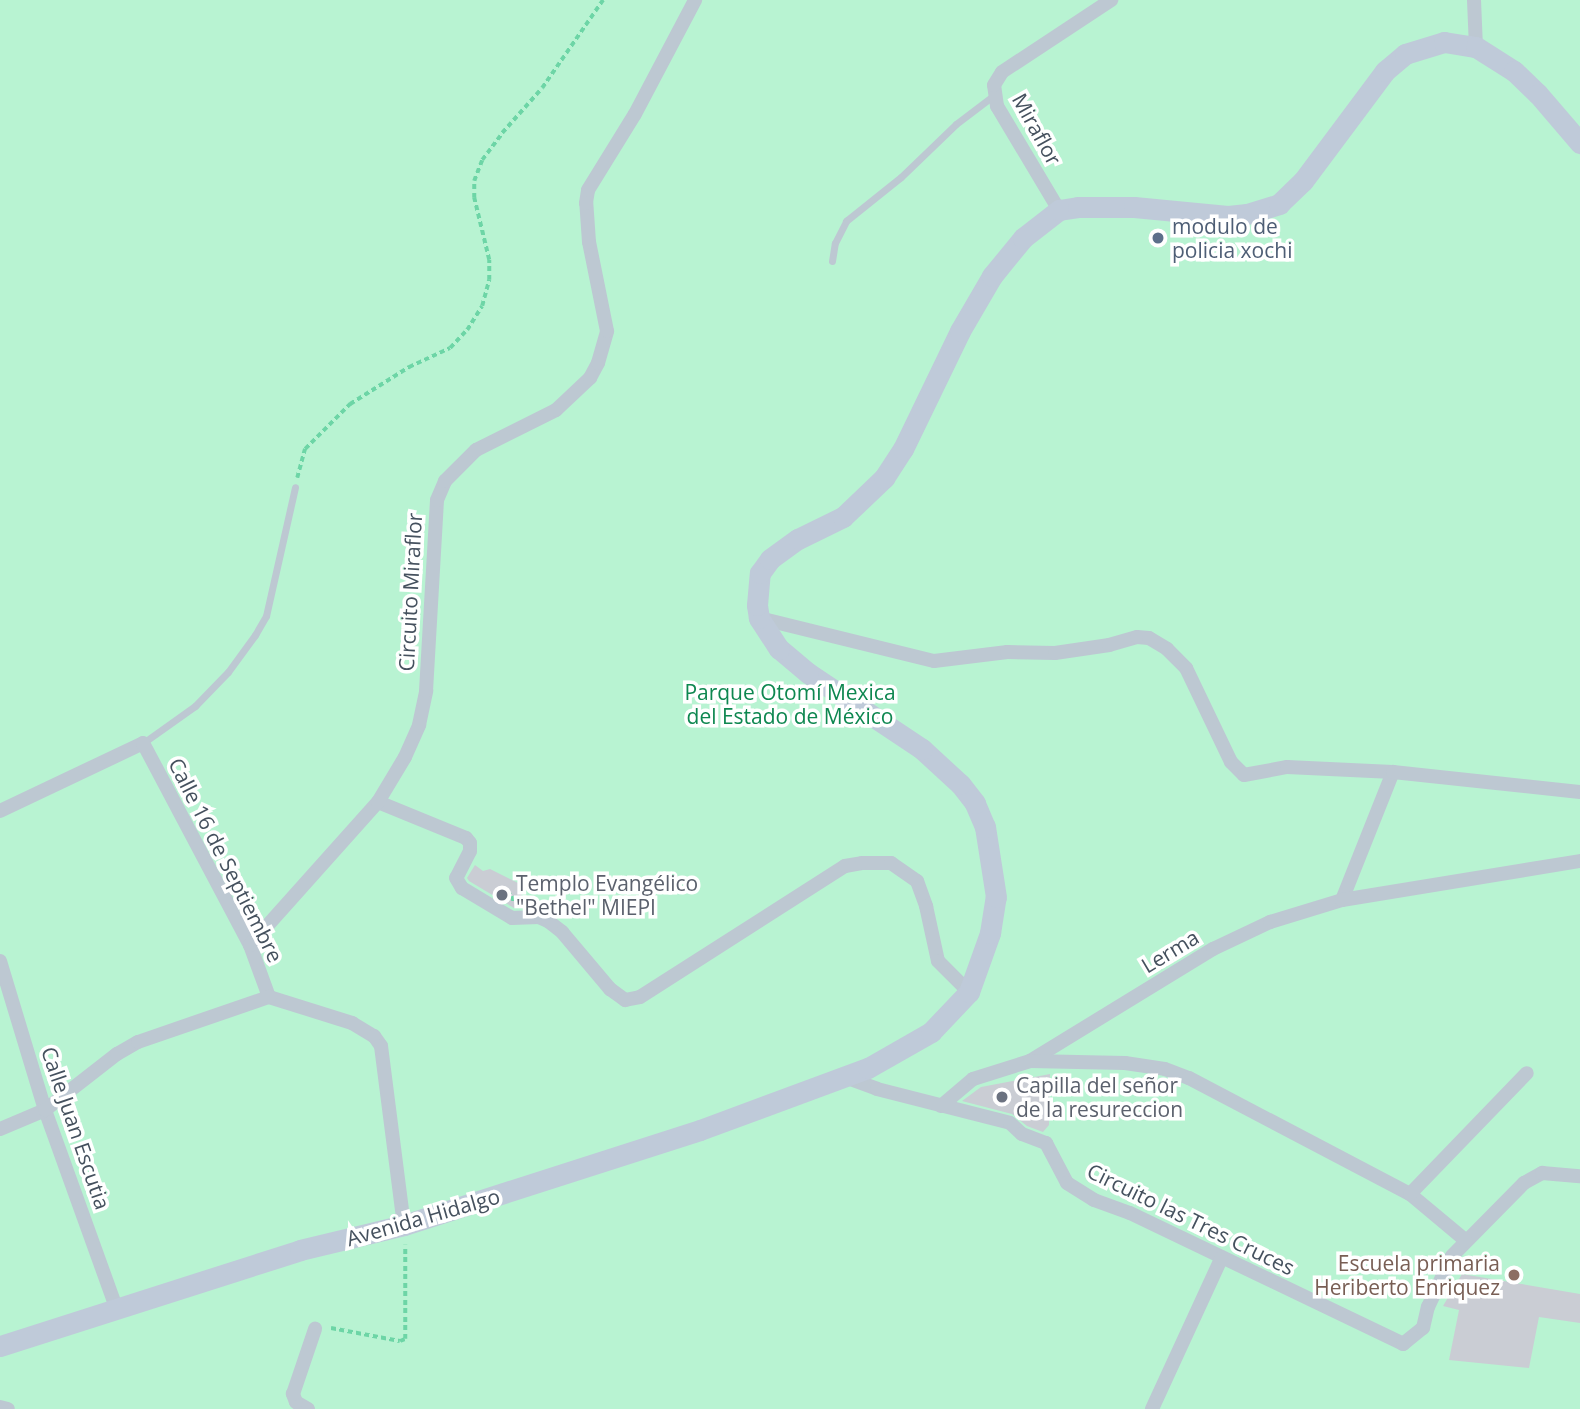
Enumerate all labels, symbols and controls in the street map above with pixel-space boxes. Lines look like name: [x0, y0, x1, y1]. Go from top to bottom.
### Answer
street label: Miraflor: [1007, 89, 1067, 169]
place label: modulo de policia xochi: [1172, 213, 1292, 263]
marker: modulo de policia xochi: [1150, 230, 1166, 246]
street label: Circuito Miraflor: [393, 512, 427, 672]
park label: Parque Otomí Mexica del Estado de México: [684, 679, 896, 729]
street label: Calle 16 de Septiembre: [164, 754, 288, 966]
place label: Templo Evangélico "Bethel" MIEPI: [516, 870, 698, 920]
marker: Templo Evangélico "Bethel" MIEPI: [494, 887, 510, 903]
street label: Lerma: [1137, 924, 1203, 978]
street label: Calle Juan Escutia: [36, 1043, 116, 1213]
place label: Capilla del señor de la resureccion: [1016, 1072, 1183, 1122]
marker: Capilla del señor de la resureccion: [994, 1089, 1010, 1105]
street label: Circuito las Tres Cruces: [1083, 1158, 1299, 1280]
street label: Avenida Hidalgo: [343, 1183, 503, 1251]
place label: Escuela primaria Heriberto Enriquez: [1314, 1250, 1500, 1300]
marker: Escuela primaria Heriberto Enriquez: [1506, 1267, 1522, 1283]

